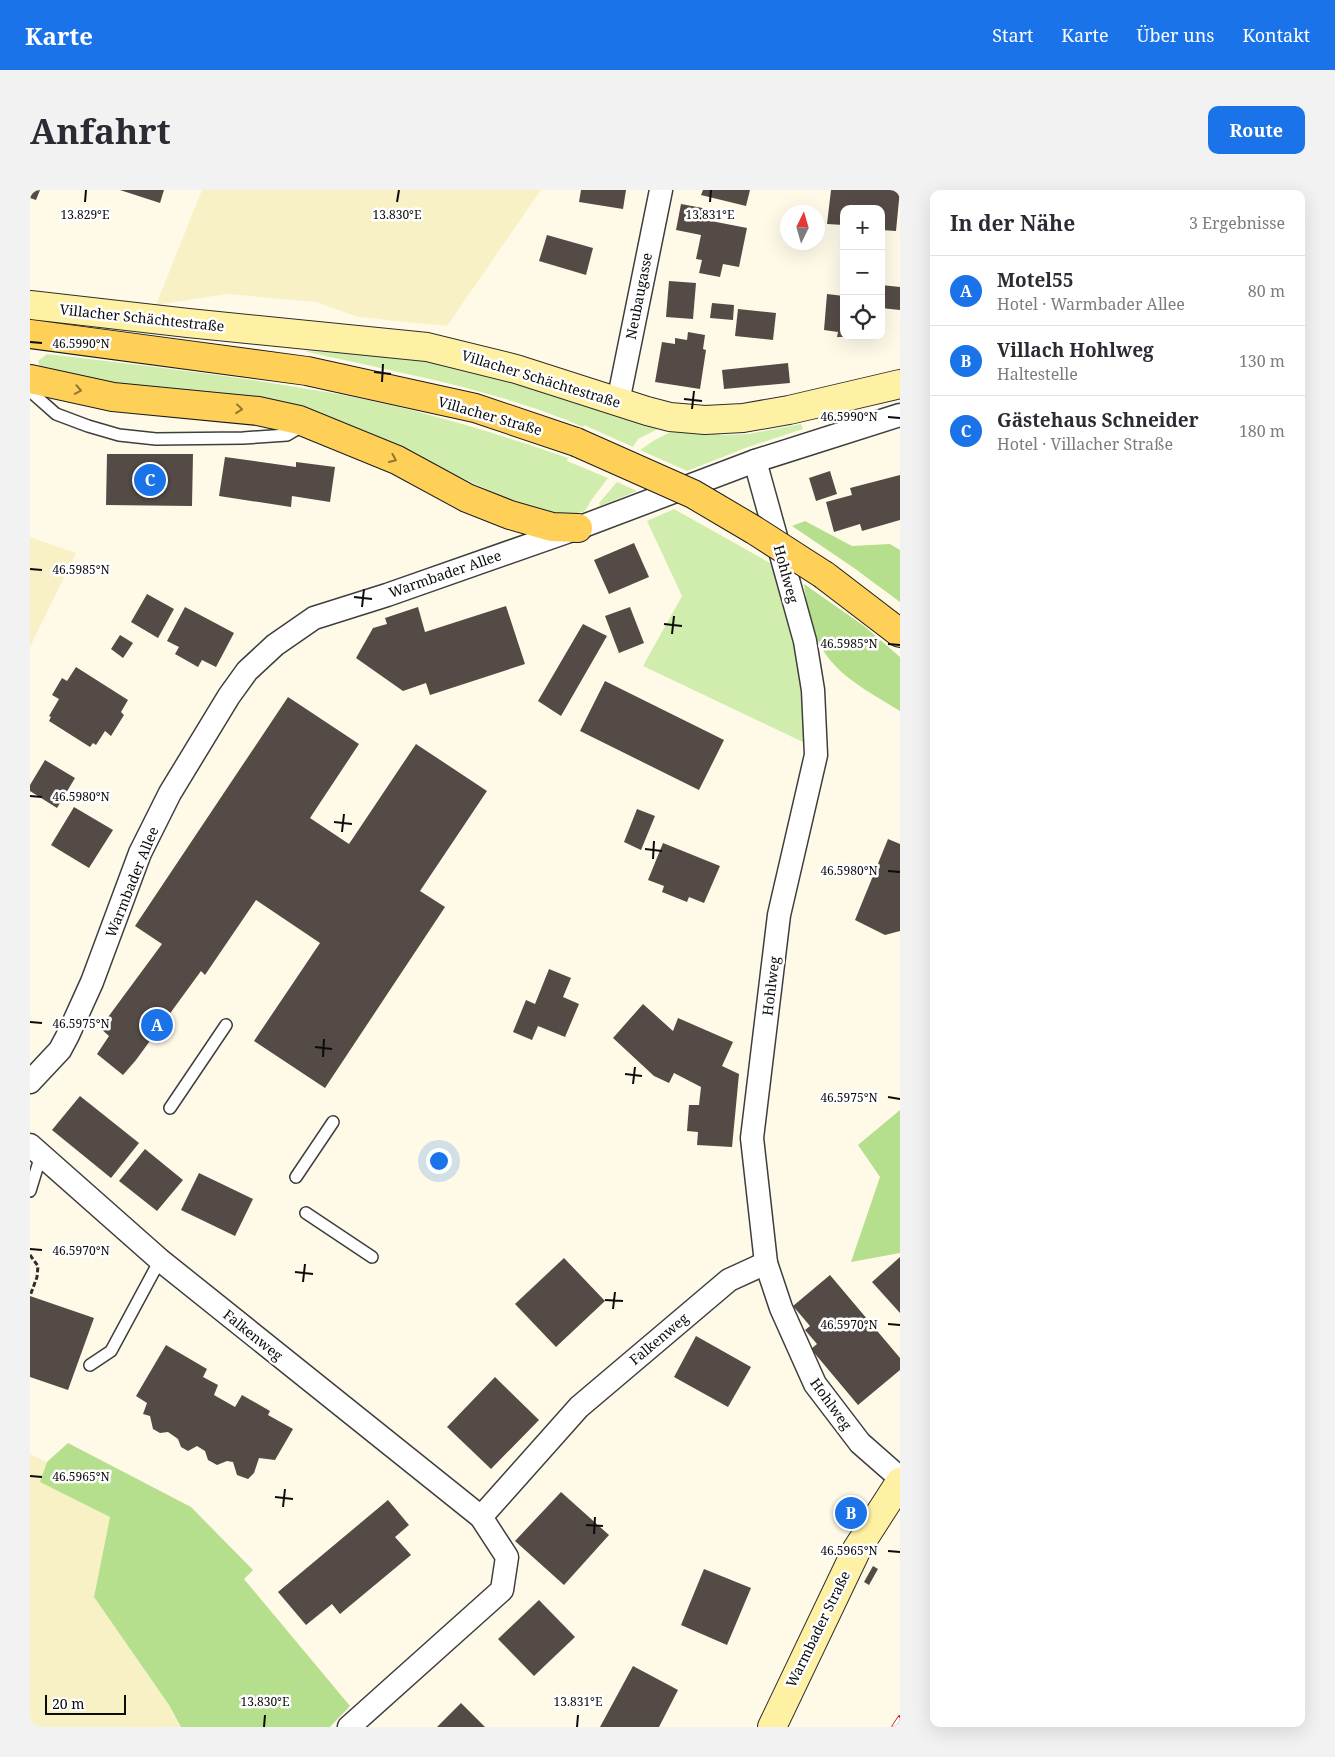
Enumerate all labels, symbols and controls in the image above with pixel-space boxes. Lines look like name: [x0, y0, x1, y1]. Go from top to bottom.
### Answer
text: Karte: [25, 19, 93, 52]
text: Start: [992, 23, 1033, 47]
text: Karte: [1061, 23, 1109, 47]
text: Über uns: [1137, 23, 1214, 47]
text: Kontakt: [1242, 23, 1310, 47]
button: Route: [1208, 106, 1305, 154]
text: Anfahrt: [30, 107, 171, 154]
north arrow: [780, 205, 825, 250]
map controls: [840, 205, 885, 340]
button: +: [840, 205, 885, 250]
text: 13.829°E: [61, 206, 109, 223]
text: 13.830°E: [373, 206, 421, 223]
text: 13.831°E: [686, 206, 734, 223]
text: In der Nähe: [950, 209, 1075, 237]
text: 3 Ergebnisse: [1189, 212, 1285, 234]
button: −: [840, 250, 885, 295]
street label: Neubaugasse: [621, 251, 656, 341]
text: Motel55: [997, 267, 1073, 293]
text: A: [960, 280, 972, 302]
text: 80 m: [1248, 280, 1285, 302]
text: Hotel · Warmbader Allee: [997, 293, 1185, 315]
button: locate: [840, 295, 885, 340]
street label: Villacher Schächtestraße: [59, 299, 225, 336]
text: 46.5990°N: [52, 335, 110, 352]
text: Villach Hohlweg: [997, 337, 1154, 363]
street label: Villacher Schächtestraße: [459, 345, 623, 412]
text: B: [961, 350, 971, 372]
text: 130 m: [1239, 350, 1285, 372]
text: Haltestelle: [997, 363, 1078, 385]
one-way arrow: [73, 384, 82, 394]
street label: Villacher Straße: [436, 392, 544, 439]
one-way arrow: [235, 404, 243, 415]
text: Gästehaus Schneider: [997, 407, 1199, 433]
text: 46.5990°N: [820, 408, 878, 425]
text: C: [961, 420, 971, 442]
text: 180 m: [1239, 420, 1285, 442]
text: Hotel · Villacher Straße: [997, 433, 1173, 455]
one-way arrow: [388, 452, 397, 463]
pin: C: [134, 461, 166, 499]
street label: Hohlweg: [770, 543, 803, 606]
street label: Warmbader Allee: [386, 545, 504, 602]
text: 46.5985°N: [52, 561, 110, 578]
text: 46.5985°N: [820, 635, 878, 652]
text: 46.5980°N: [52, 788, 110, 805]
street label: Warmbader Allee: [101, 824, 162, 940]
text: 46.5980°N: [820, 862, 878, 879]
street label: Hohlweg: [757, 955, 784, 1017]
pin: A: [141, 1006, 173, 1044]
text: 46.5975°N: [52, 1015, 110, 1032]
text: 46.5975°N: [820, 1089, 878, 1106]
your location: [426, 1148, 452, 1174]
text: 46.5970°N: [52, 1242, 110, 1259]
street label: Falkenweg: [220, 1305, 287, 1365]
street label: Falkenweg: [625, 1308, 693, 1369]
text: 46.5970°N: [820, 1316, 878, 1333]
street label: Hohlweg: [806, 1374, 857, 1434]
text: 46.5965°N: [52, 1468, 110, 1485]
pin: B: [835, 1494, 867, 1532]
text: 46.5965°N: [820, 1542, 878, 1559]
street label: Warmbader Straße: [781, 1567, 854, 1690]
scale bar: [45, 1692, 126, 1715]
text: 13.830°E: [241, 1693, 289, 1710]
text: 13.831°E: [554, 1693, 602, 1710]
text: 20 m: [52, 1694, 85, 1713]

